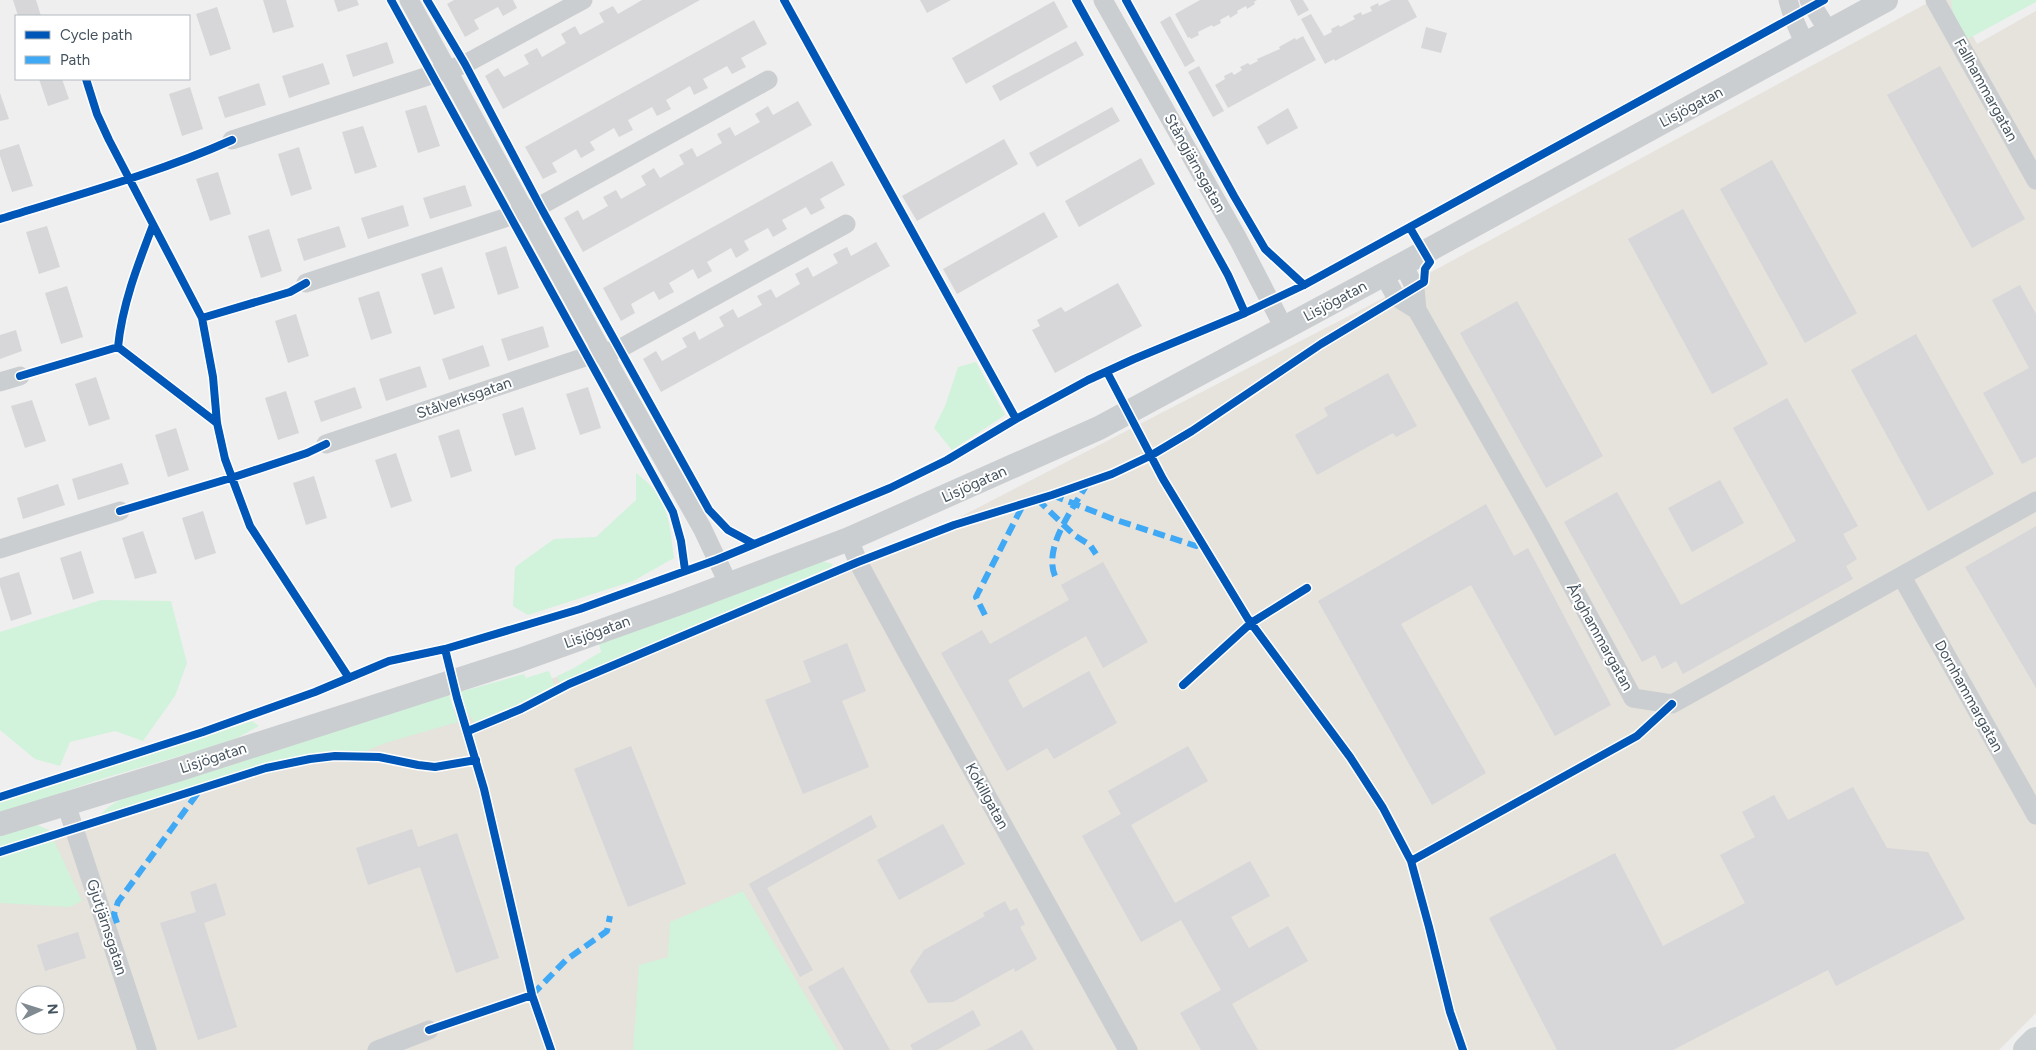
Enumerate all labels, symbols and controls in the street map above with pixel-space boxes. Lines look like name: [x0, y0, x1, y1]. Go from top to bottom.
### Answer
legend: [15, 15, 190, 80]
text: Cycle path: [60, 26, 132, 44]
street label: Fallhammargatan: [1950, 35, 2022, 145]
text: Path: [60, 51, 90, 69]
street label: Lisjögatan: [1656, 83, 1726, 131]
street label: Stångjärnsgatan: [1160, 111, 1230, 215]
street label: Lisjögatan: [1300, 277, 1370, 325]
street label: Stålverksgatan: [414, 373, 514, 423]
street label: Lisjögatan: [939, 462, 1009, 506]
street label: Ånghammargatan: [1563, 580, 1637, 694]
street label: Lisjögatan: [561, 612, 633, 652]
street label: Dornhammargatan: [1931, 637, 2007, 755]
street label: Lisjögatan: [177, 739, 249, 777]
street label: Kokillgatan: [961, 760, 1013, 832]
street label: Gjutjärnsgatan: [83, 877, 131, 977]
north arrow: [15, 985, 65, 1035]
text: N: [44, 1003, 61, 1015]

